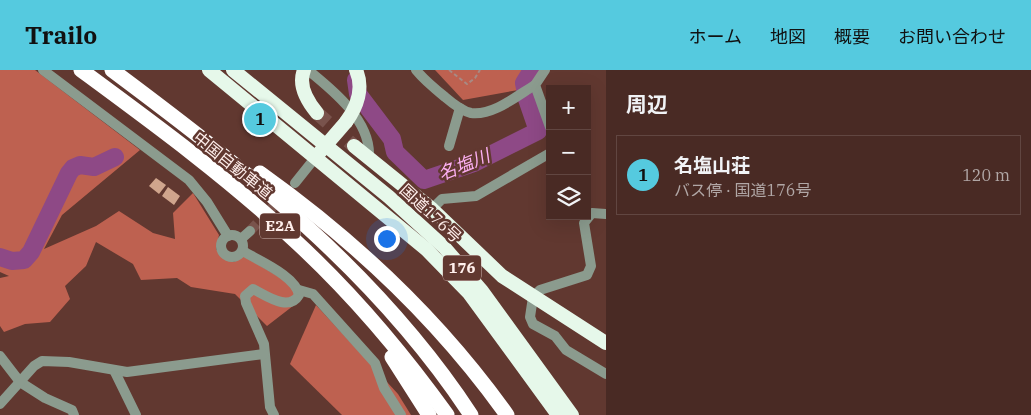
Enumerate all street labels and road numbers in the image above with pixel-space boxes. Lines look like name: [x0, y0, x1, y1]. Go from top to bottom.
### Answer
street label: 中国自動車道: [189, 127, 277, 203]
street label: 国道176号: [396, 179, 466, 247]
road number: E2A: [260, 214, 300, 238]
road number: 176: [443, 256, 481, 280]

